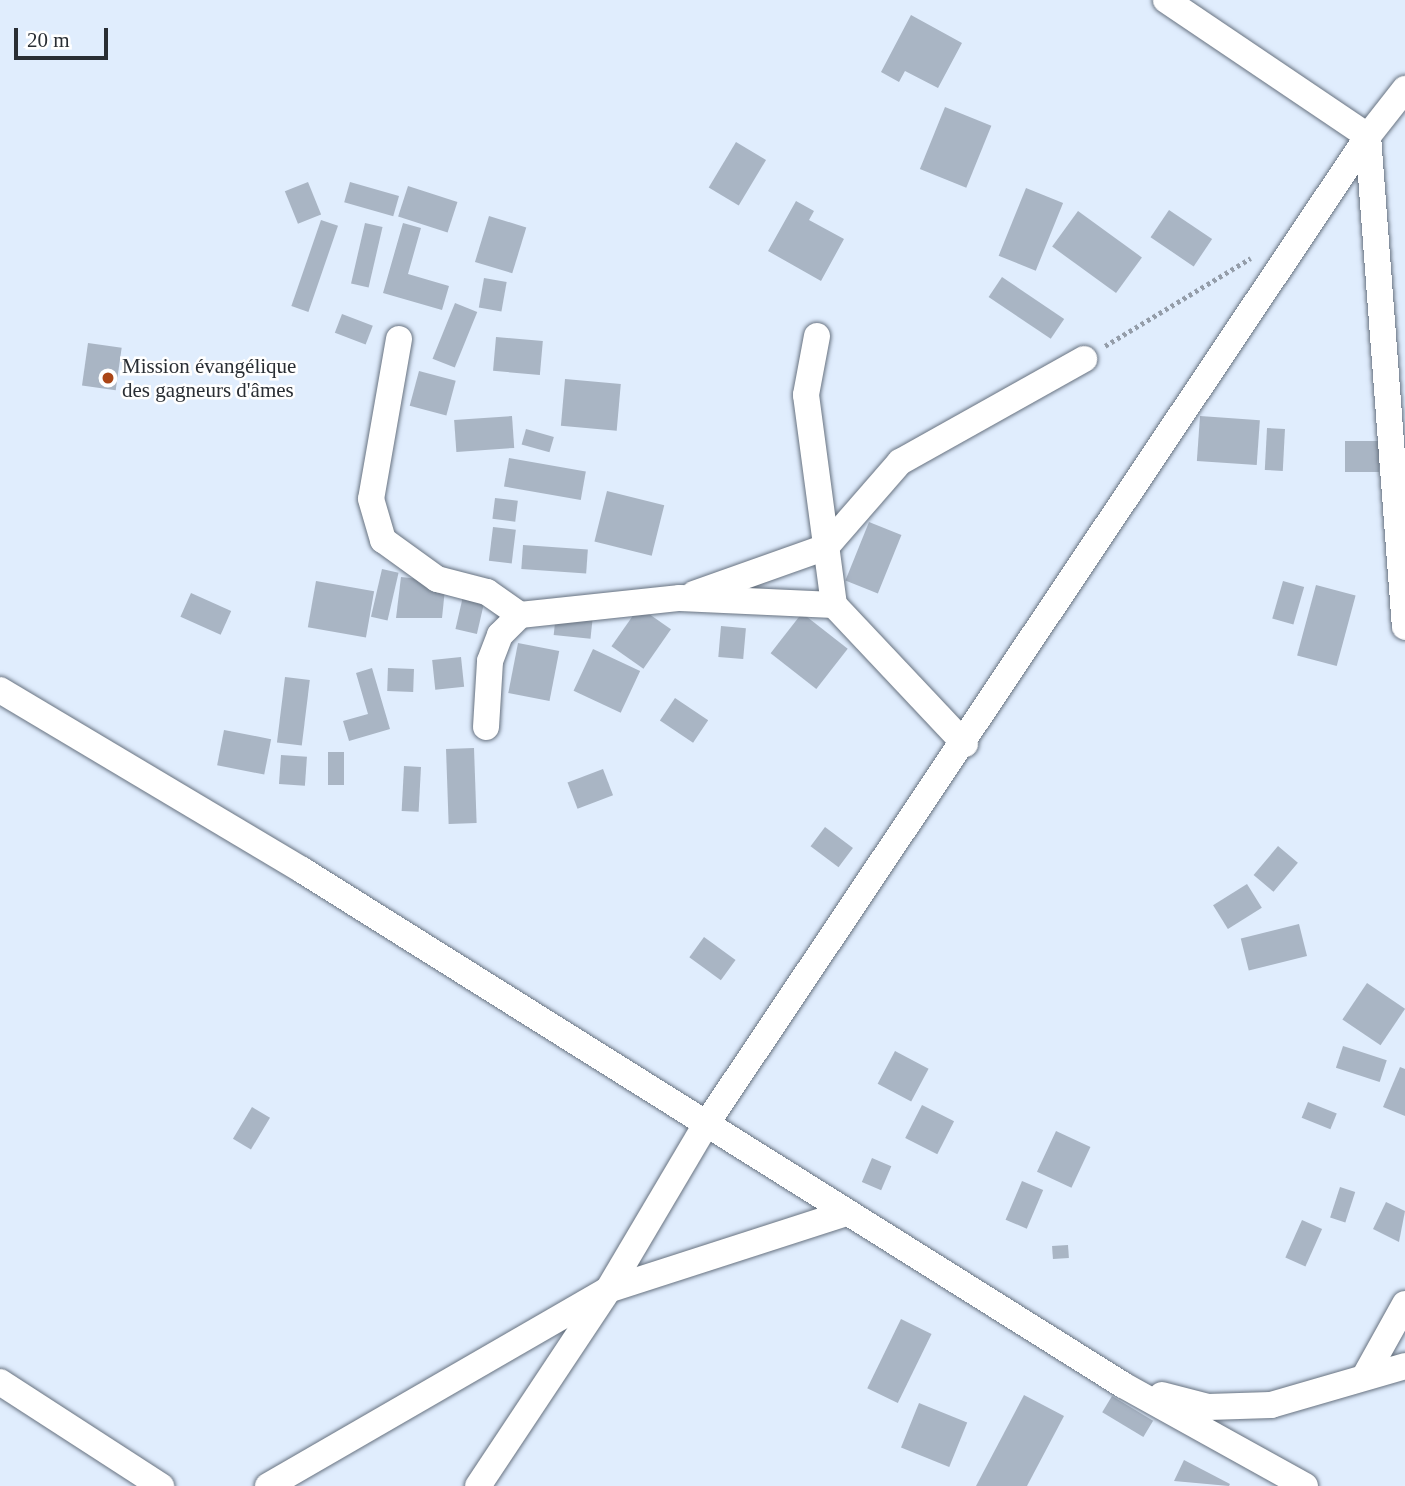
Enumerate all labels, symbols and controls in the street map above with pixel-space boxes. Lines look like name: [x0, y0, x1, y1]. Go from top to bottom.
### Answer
scale bar: [18, 14, 112, 58]
text: 20 m: [27, 28, 70, 52]
place label: Mission évangélique des gagneurs d'âmes: [122, 353, 296, 403]
marker: Mission évangélique des gagneurs d'âmes: [100, 370, 116, 386]

